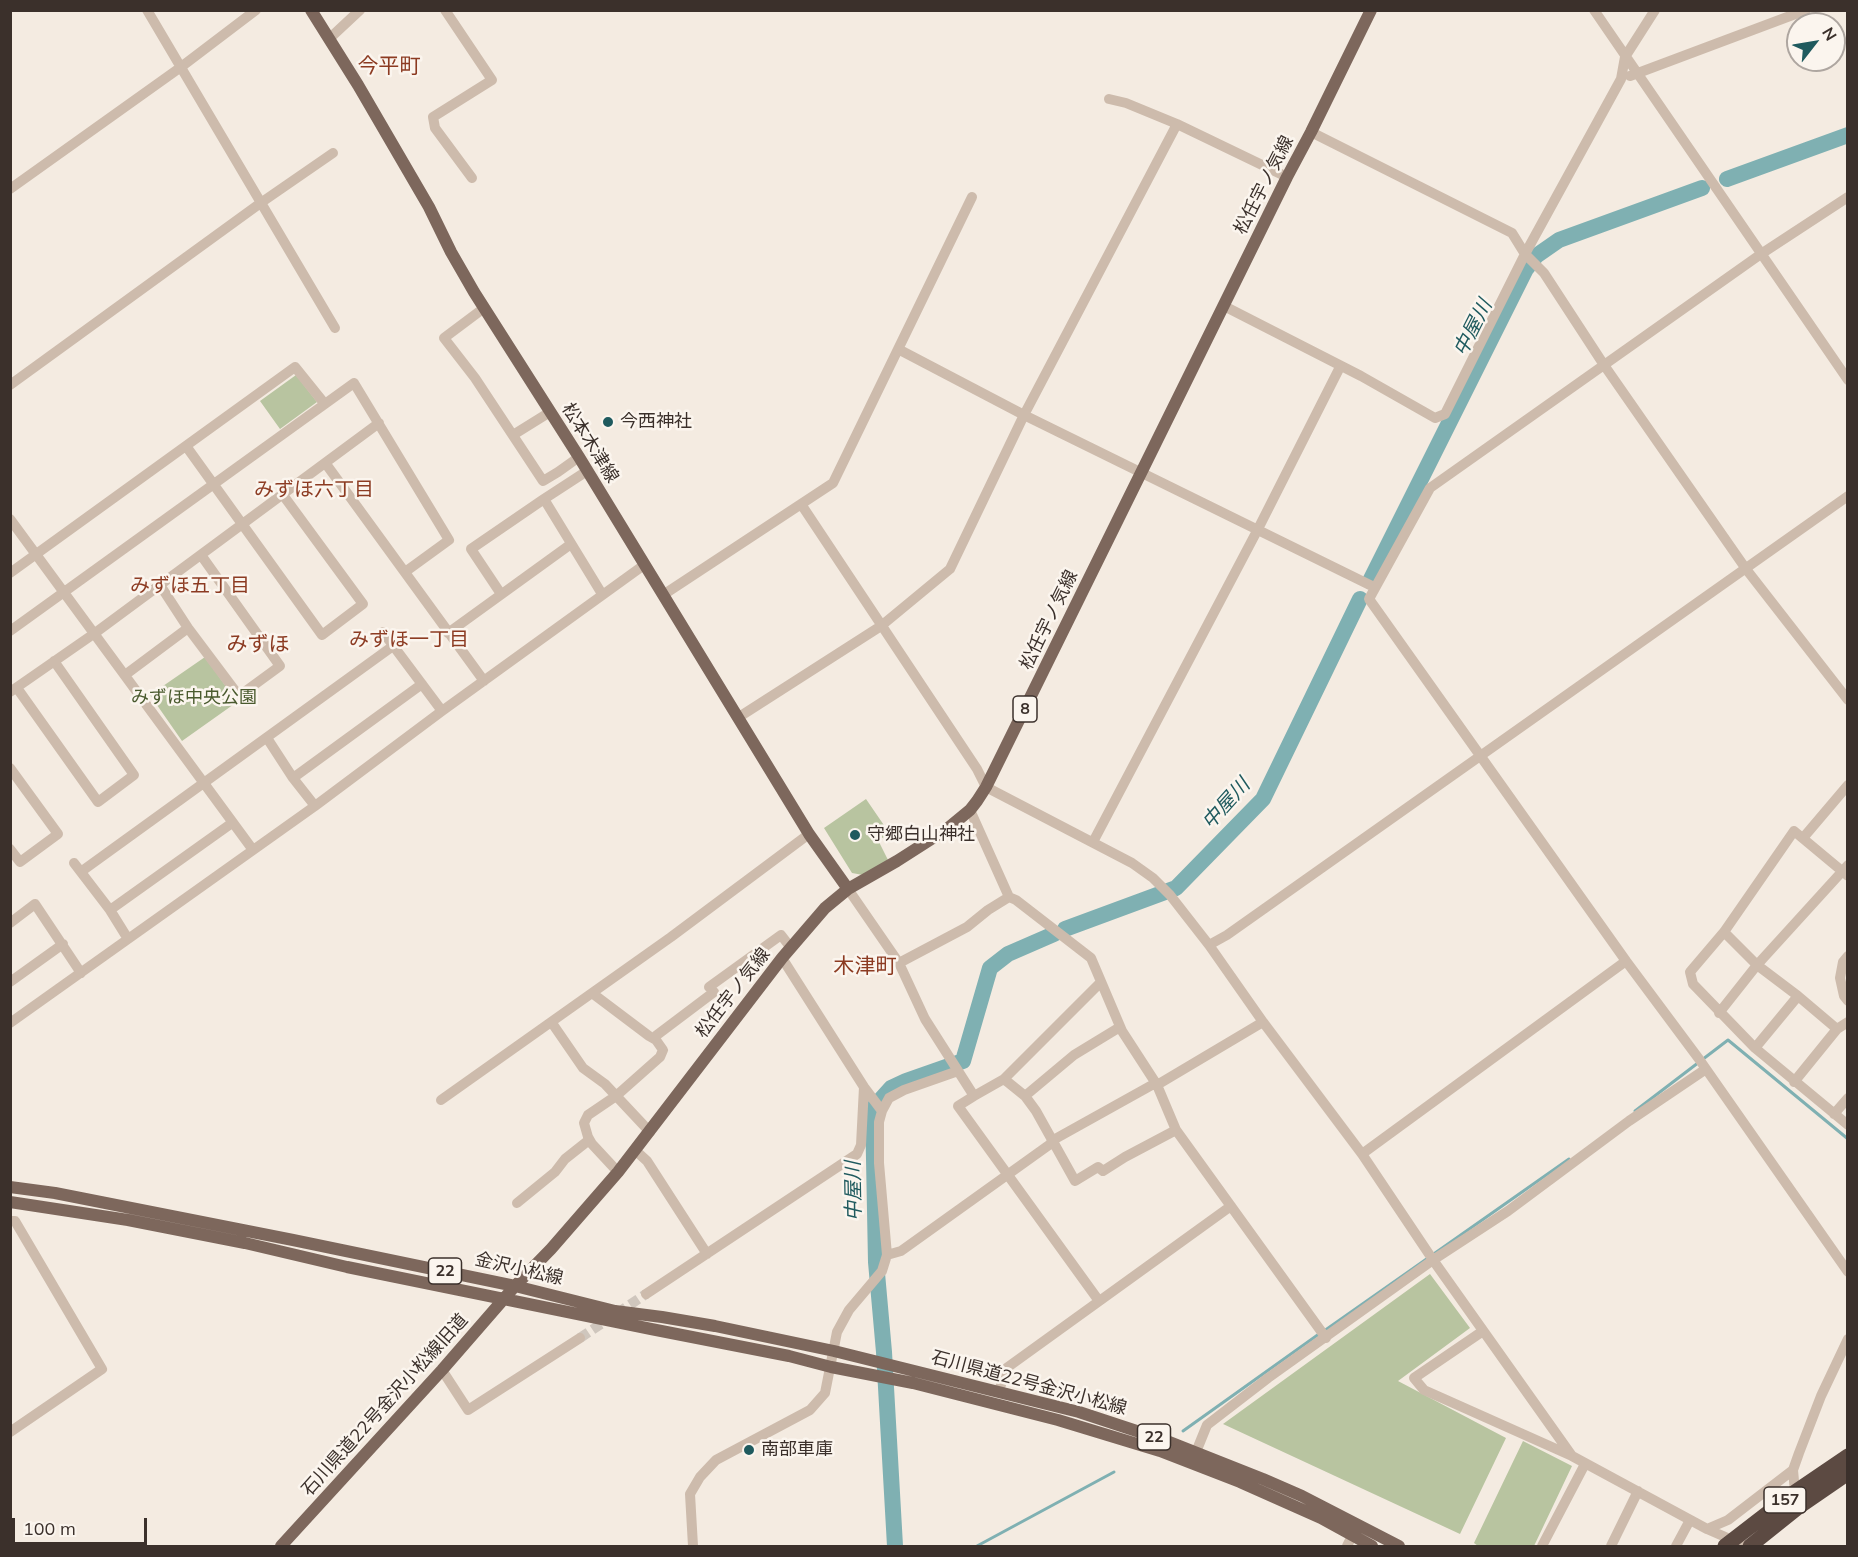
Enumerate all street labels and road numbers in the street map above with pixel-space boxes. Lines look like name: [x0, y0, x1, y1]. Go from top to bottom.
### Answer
street label: 松任宇ノ気線: [1230, 132, 1298, 238]
street label: 松本木津線: [557, 399, 623, 487]
street label: 松任宇ノ気線: [1016, 567, 1082, 673]
road number: 8: [1013, 696, 1037, 722]
street label: 松任宇ノ気線: [691, 944, 775, 1042]
street label: 金沢小松線: [473, 1248, 565, 1290]
road number: 22: [428, 1258, 462, 1284]
street label: 石川県道22号金沢小松線旧道: [297, 1309, 473, 1501]
street label: 石川県道22号金沢小松線: [929, 1346, 1129, 1420]
road number: 22: [1138, 1424, 1170, 1450]
road number: 157: [1764, 1487, 1806, 1513]

